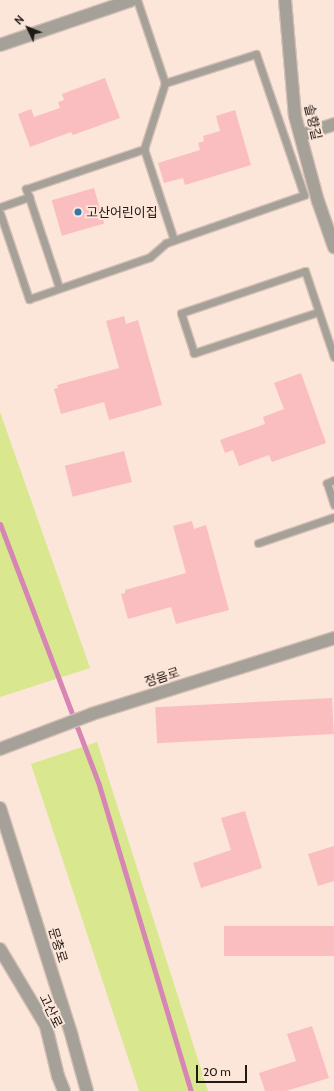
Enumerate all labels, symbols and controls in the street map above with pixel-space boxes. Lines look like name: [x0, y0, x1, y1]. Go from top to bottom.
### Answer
north arrow: [8, 8, 48, 48]
text: N: [11, 12, 27, 27]
street label: 솔향길: [301, 103, 325, 141]
place label: 고산어린이집: [86, 204, 158, 220]
marker: 고산어린이집: [73, 207, 83, 217]
street label: 정음로: [143, 664, 181, 690]
street label: 문충로: [45, 926, 71, 964]
street label: 고산로: [36, 991, 66, 1031]
scale bar: [198, 1057, 249, 1083]
text: 20 m: [203, 1064, 231, 1079]

